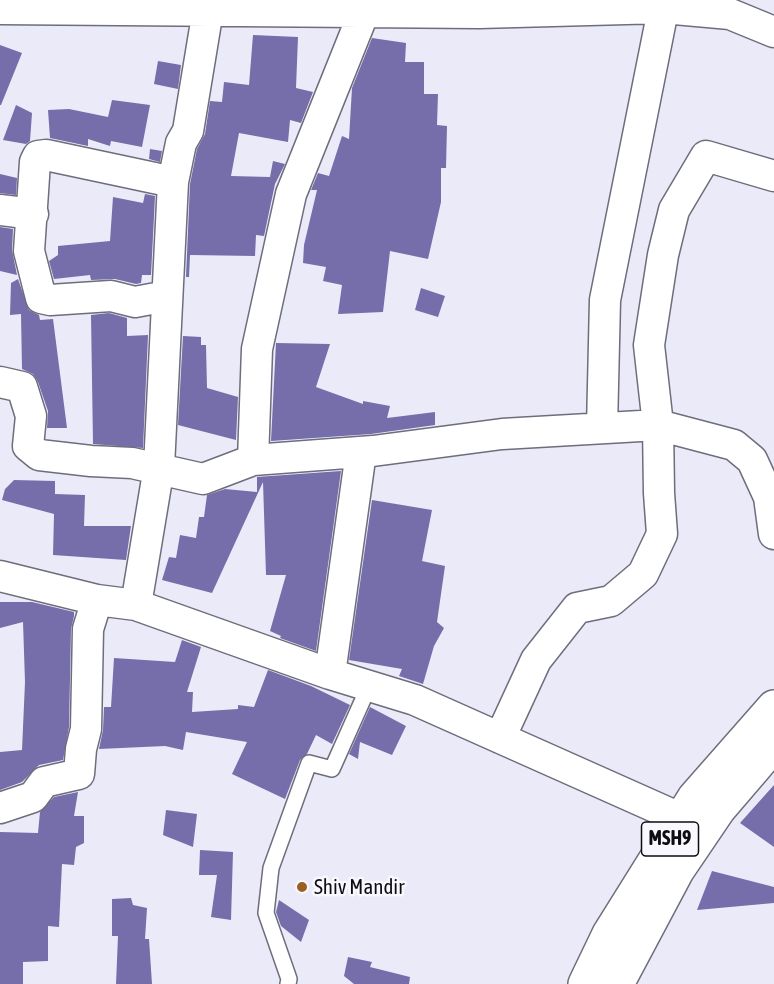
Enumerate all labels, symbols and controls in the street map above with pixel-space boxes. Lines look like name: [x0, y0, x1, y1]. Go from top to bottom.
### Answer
road number: MSH9: [642, 822, 698, 856]
place label: Shiv Mandir: [314, 874, 404, 900]
marker: Shiv Mandir: [295, 880, 309, 894]

